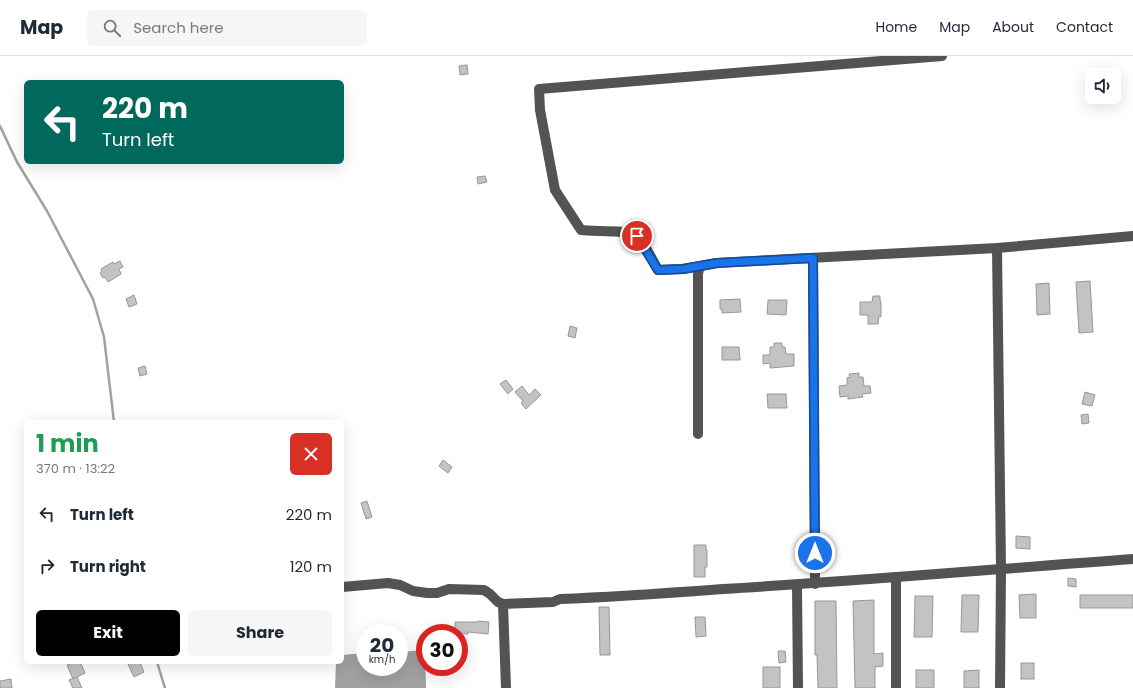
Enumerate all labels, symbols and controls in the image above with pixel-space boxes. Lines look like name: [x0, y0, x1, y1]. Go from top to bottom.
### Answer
search box: [87, 10, 367, 46]
text: Map: [20, 14, 63, 41]
icon: search: [101, 17, 123, 39]
text: Search here: [133, 17, 224, 38]
text: Home: [875, 17, 917, 37]
text: Map: [939, 17, 970, 37]
text: About: [992, 17, 1034, 37]
text: Contact: [1056, 17, 1113, 37]
map controls: [1085, 68, 1121, 104]
button: sound: [1085, 68, 1121, 104]
text: 220 m: [102, 89, 188, 128]
icon: left: [36, 96, 88, 148]
text: Turn left: [102, 127, 174, 152]
pin: [620, 219, 654, 253]
icon: arrive: [626, 225, 648, 247]
text: 1 min: [36, 427, 99, 460]
button: close: [290, 433, 332, 475]
text: 370 m · 13:22: [36, 459, 115, 478]
icon: left: [36, 503, 58, 525]
text: Turn left: [70, 504, 134, 525]
text: 220 m: [286, 504, 332, 525]
position arrow: [794, 532, 836, 574]
icon: right: [36, 555, 58, 577]
text: Turn right: [70, 556, 146, 577]
text: 120 m: [290, 556, 332, 577]
button: Exit: [36, 610, 180, 656]
button: Share: [188, 610, 332, 656]
speed limit sign: 30: [416, 624, 468, 676]
text: 20: [370, 631, 394, 659]
text: km/h: [369, 652, 395, 667]

